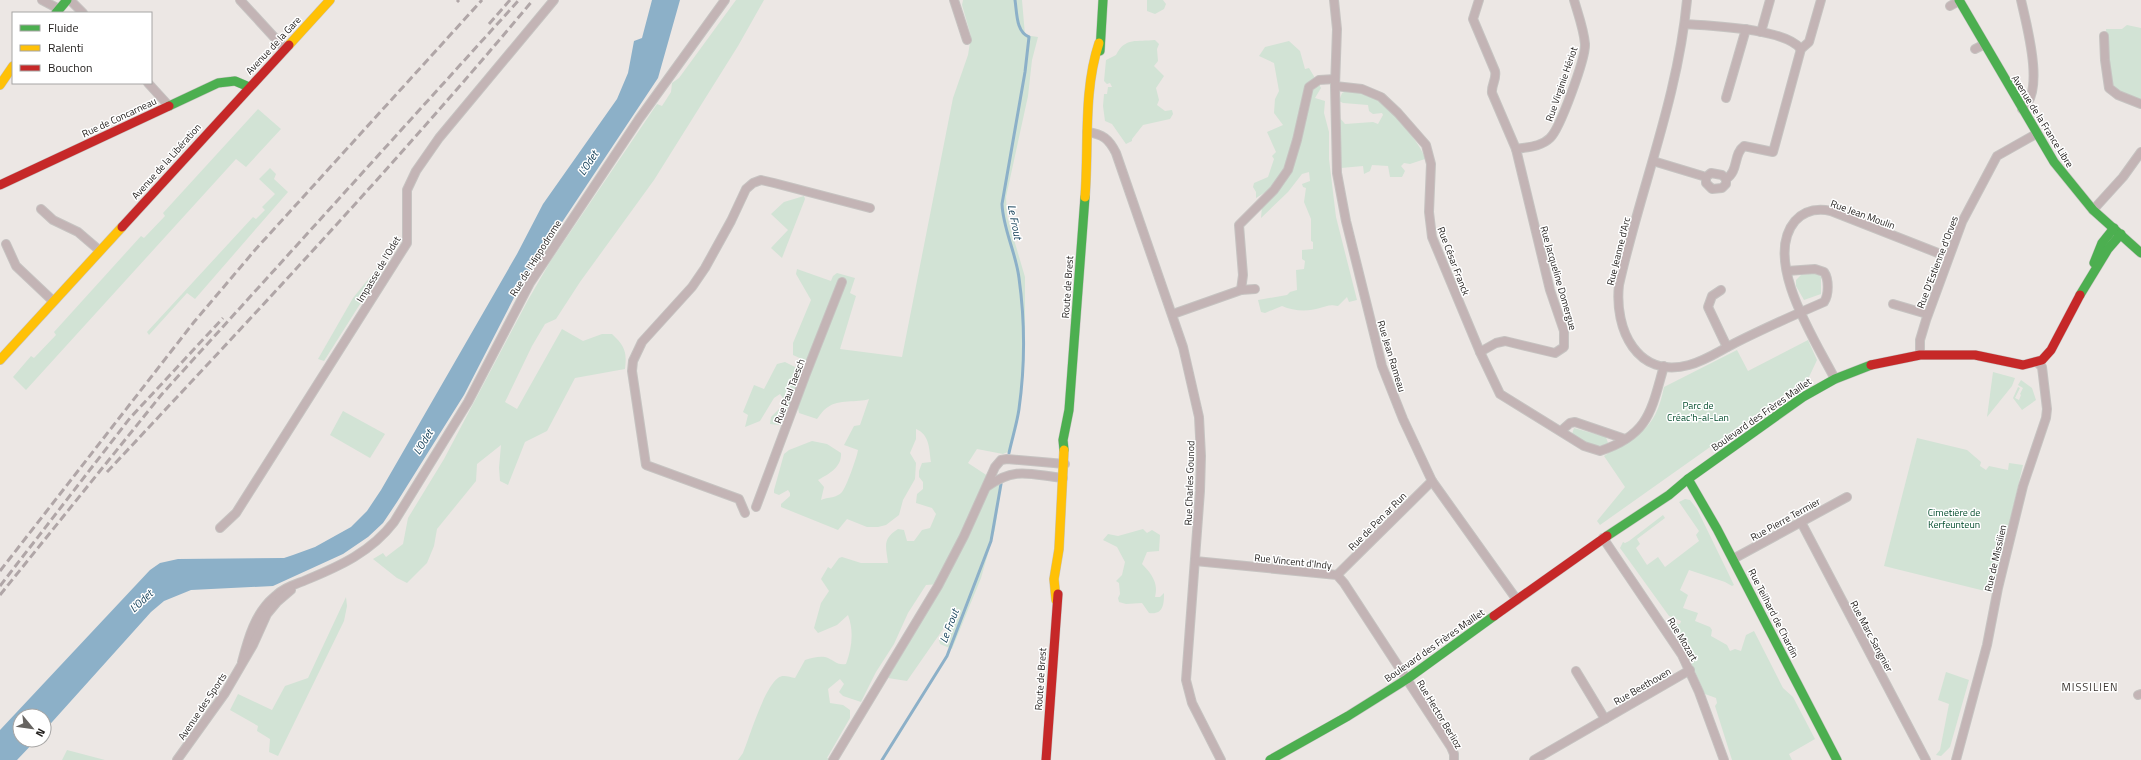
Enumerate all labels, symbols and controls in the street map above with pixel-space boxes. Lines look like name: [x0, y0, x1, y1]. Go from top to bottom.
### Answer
legend: [12, 12, 152, 84]
street label: Avenue de la Gare: [242, 13, 304, 78]
text: Fluide: [48, 18, 79, 37]
text: Ralenti: [48, 38, 83, 57]
street label: Rue Virginie Hériot: [1542, 44, 1581, 124]
text: Bouchon: [48, 58, 93, 77]
street label: Avenue de la France Libre: [2008, 72, 2077, 170]
street label: Rue de Concarneau: [79, 94, 159, 141]
street label: Avenue de la Libération: [128, 120, 205, 203]
water label: L'Odet: [574, 146, 603, 179]
street label: Rue Jean Moulin: [1828, 196, 1897, 233]
water label: Le Frout: [1004, 203, 1026, 242]
street label: Rue D'Estienne d'Orves: [1913, 213, 1962, 311]
street label: Rue Jeanne d'Arc: [1603, 215, 1634, 287]
street label: Rue de l'Hippodrome: [506, 217, 565, 299]
street label: Rue Jacqueline Domergue: [1536, 224, 1581, 332]
street label: Rue César Franck: [1434, 225, 1474, 298]
street label: Impasse de l'Odet: [353, 233, 404, 305]
street label: Route de Brest: [1058, 255, 1077, 319]
street label: Rue Jean Rameau: [1374, 319, 1410, 394]
street label: Rue Paul Taesch: [770, 357, 809, 426]
street label: Boulevard des Frères Maillet: [1708, 374, 1815, 455]
park label: Parc de Créac'h-al-Lan: [1667, 398, 1729, 425]
water label: L'Odet: [409, 425, 438, 458]
street label: Rue Charles Gounod: [1181, 440, 1198, 526]
street label: Rue de Pen ar Run: [1345, 489, 1410, 554]
street label: Rue Pierre Termier: [1748, 494, 1823, 545]
park label: Cimetière de Kerfeunteun: [1928, 505, 1980, 532]
street label: Rue de Missilien: [1981, 523, 2010, 593]
street label: Rue Vincent d'Indy: [1253, 550, 1333, 573]
street label: Rue Teilhard de Chardin: [1745, 566, 1803, 660]
water label: L'Odet: [126, 585, 157, 616]
street label: Rue Marc Sangnier: [1846, 598, 1897, 675]
water label: Le Frout: [935, 605, 963, 645]
street label: Boulevard des Frères Maillet: [1381, 605, 1488, 686]
street label: Rue Mozart: [1664, 614, 1702, 664]
street label: Route de Brest: [1031, 647, 1050, 711]
street label: Rue Beethoven: [1611, 664, 1674, 709]
street label: Avenue des Sports: [174, 669, 231, 743]
street label: Rue Hector Berlioz: [1413, 677, 1466, 752]
district label: MISSILIEN: [2061, 679, 2119, 695]
north arrow: [12, 708, 52, 748]
text: N: [32, 726, 50, 740]

